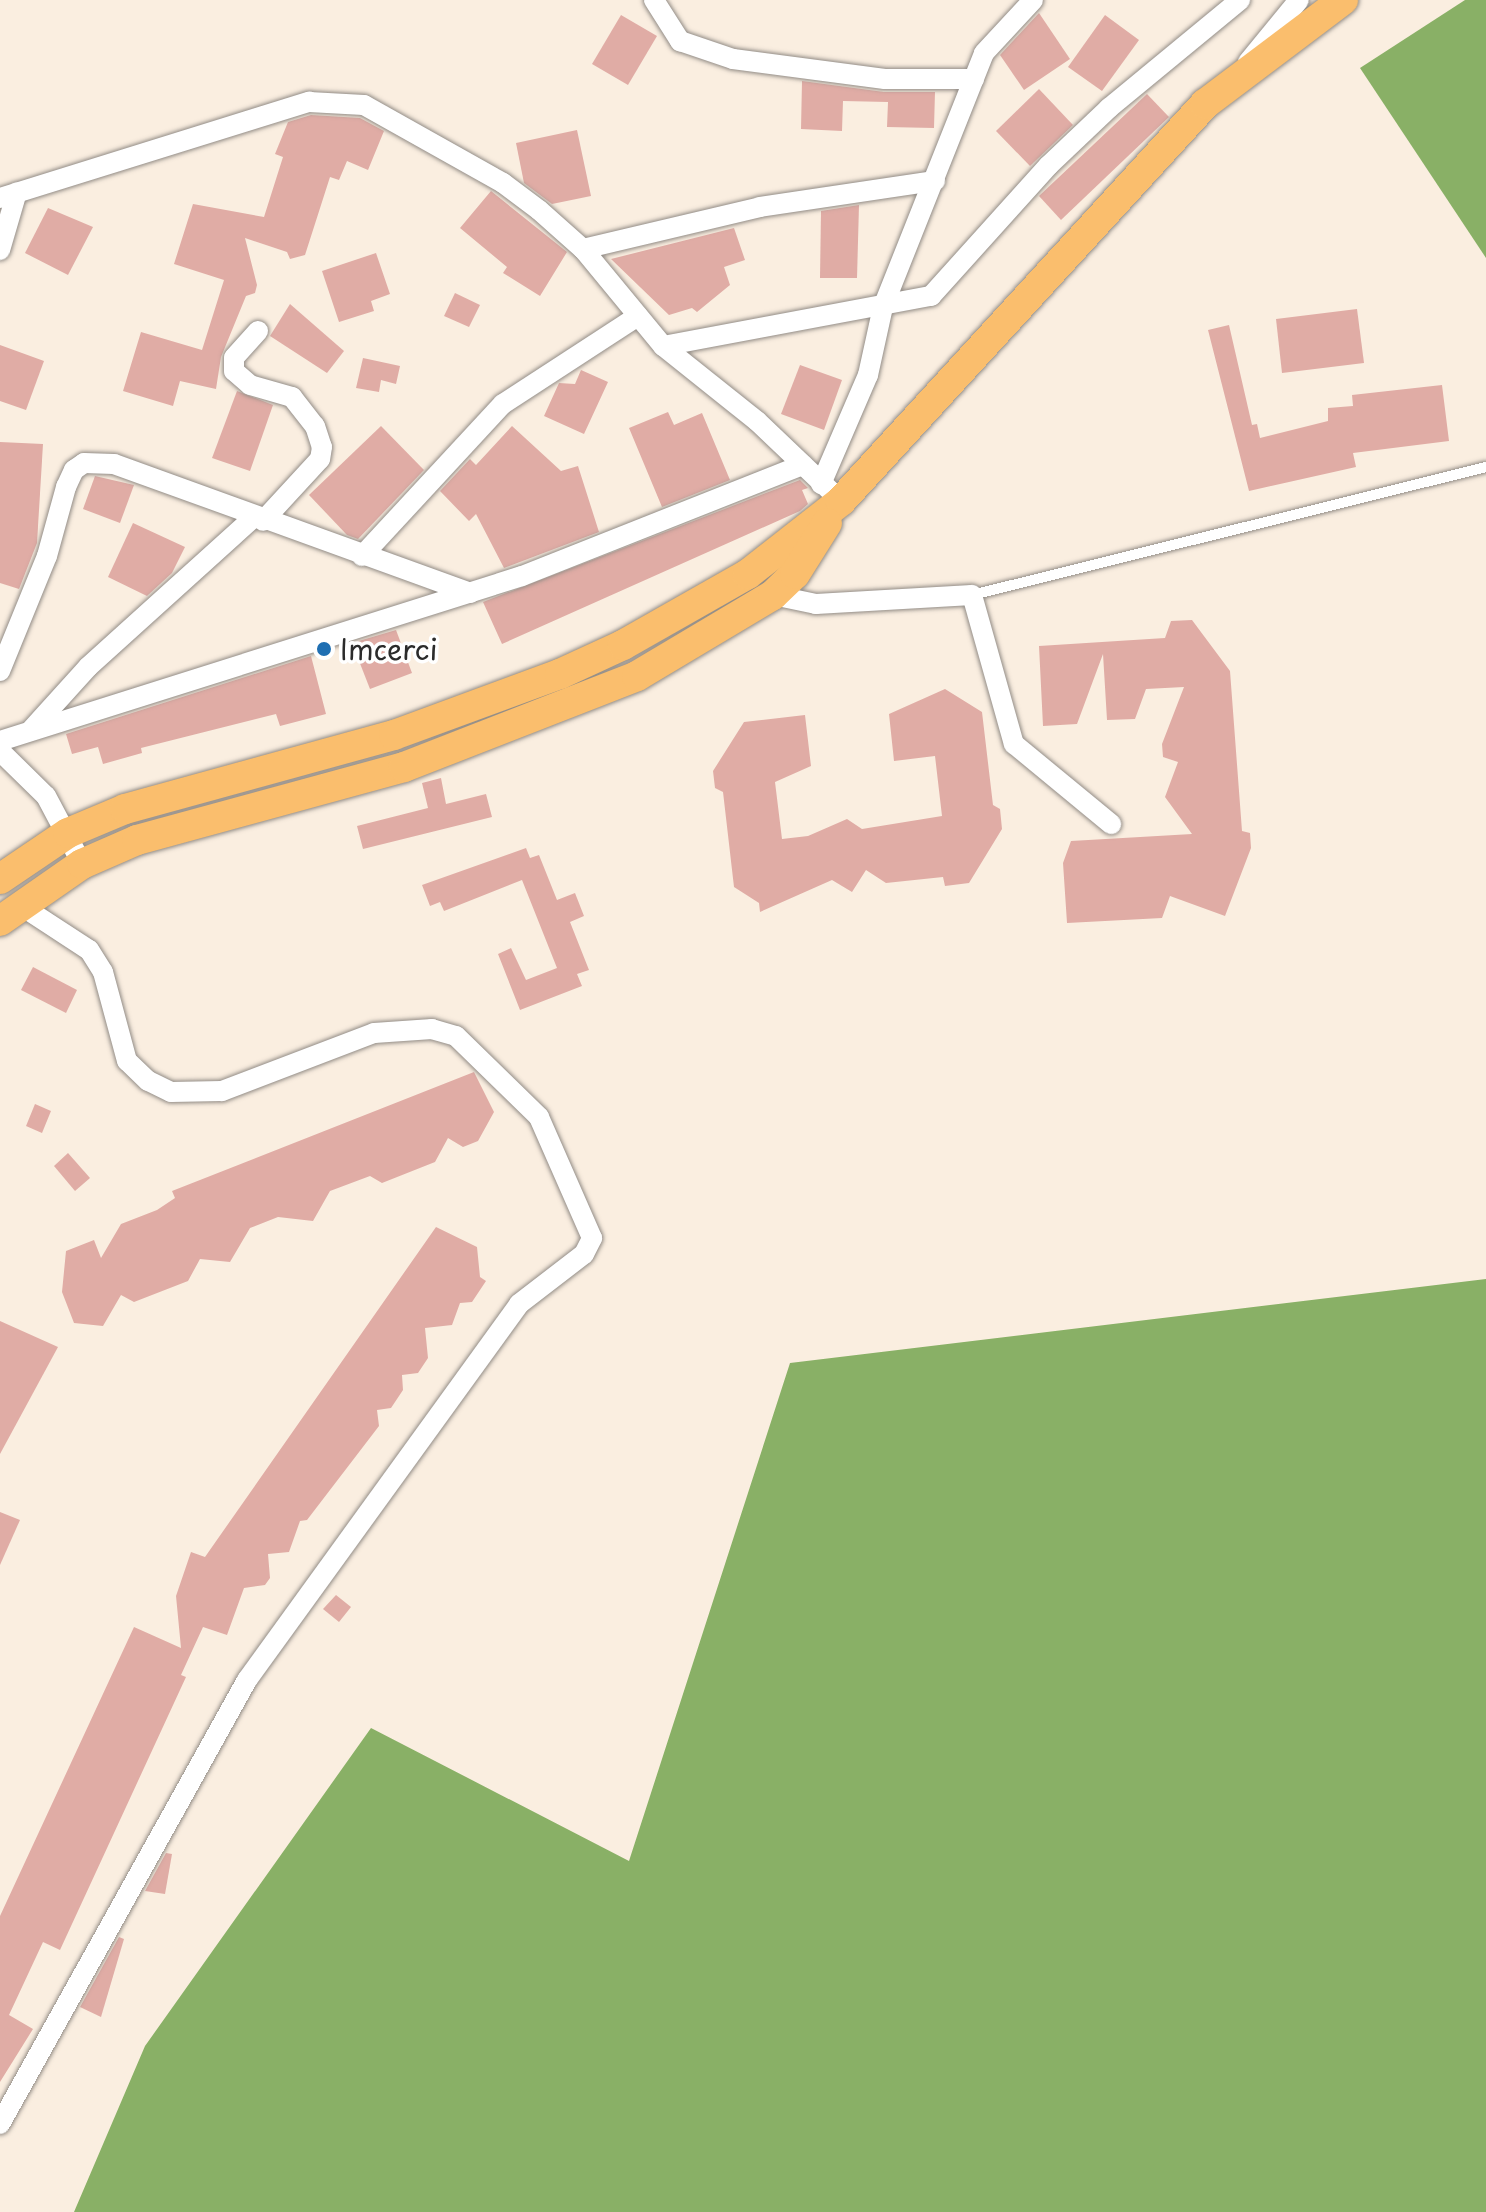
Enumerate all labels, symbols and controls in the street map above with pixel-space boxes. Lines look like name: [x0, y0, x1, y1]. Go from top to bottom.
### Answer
place label: Imcerci: [340, 632, 438, 666]
marker: Imcerci: [315, 640, 333, 658]

